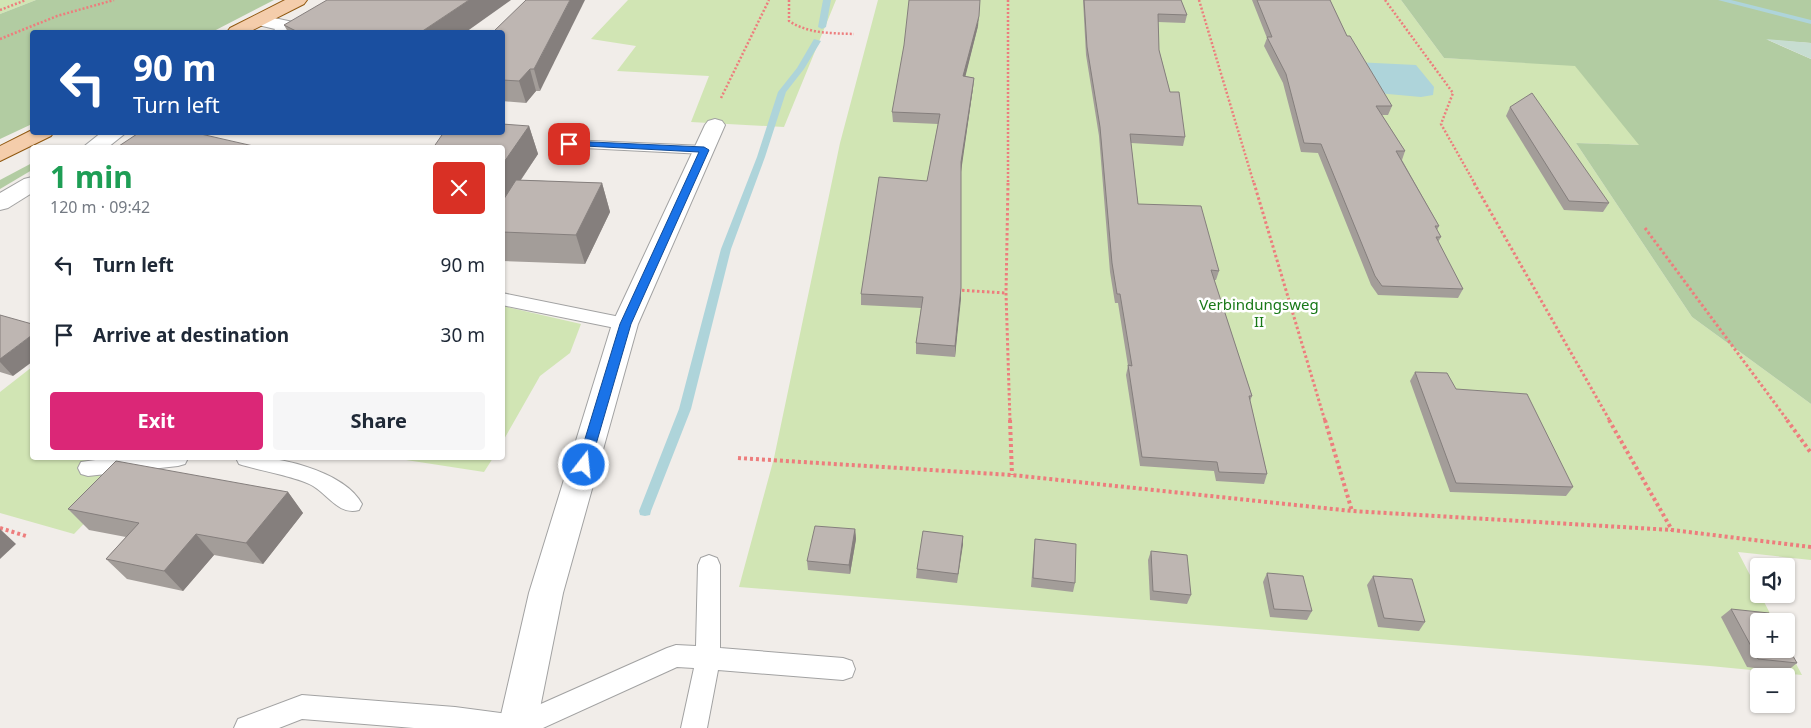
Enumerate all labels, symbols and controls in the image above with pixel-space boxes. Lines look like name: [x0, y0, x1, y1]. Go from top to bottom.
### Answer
text: 90 m: [133, 44, 216, 91]
icon: left: [50, 50, 115, 115]
text: Turn left: [133, 89, 220, 119]
pin: [548, 123, 590, 165]
icon: arrive: [555, 130, 583, 158]
text: 1 min: [50, 156, 133, 197]
button: close: [433, 162, 485, 214]
text: 120 m · 09:42: [50, 196, 150, 218]
icon: left: [50, 251, 78, 279]
text: Turn left: [93, 252, 174, 278]
text: 90 m: [441, 252, 485, 278]
park label: Verbindungsweg II: [1199, 294, 1319, 331]
icon: arrive: [50, 321, 78, 349]
text: Arrive at destination: [93, 322, 289, 348]
text: 30 m: [441, 322, 485, 348]
button: Exit: [50, 392, 263, 450]
button: Share: [273, 392, 485, 450]
position arrow: [557, 438, 609, 490]
map controls: [1750, 558, 1795, 713]
button: sound: [1750, 558, 1795, 603]
button: +: [1750, 613, 1795, 658]
button: −: [1750, 668, 1795, 713]

